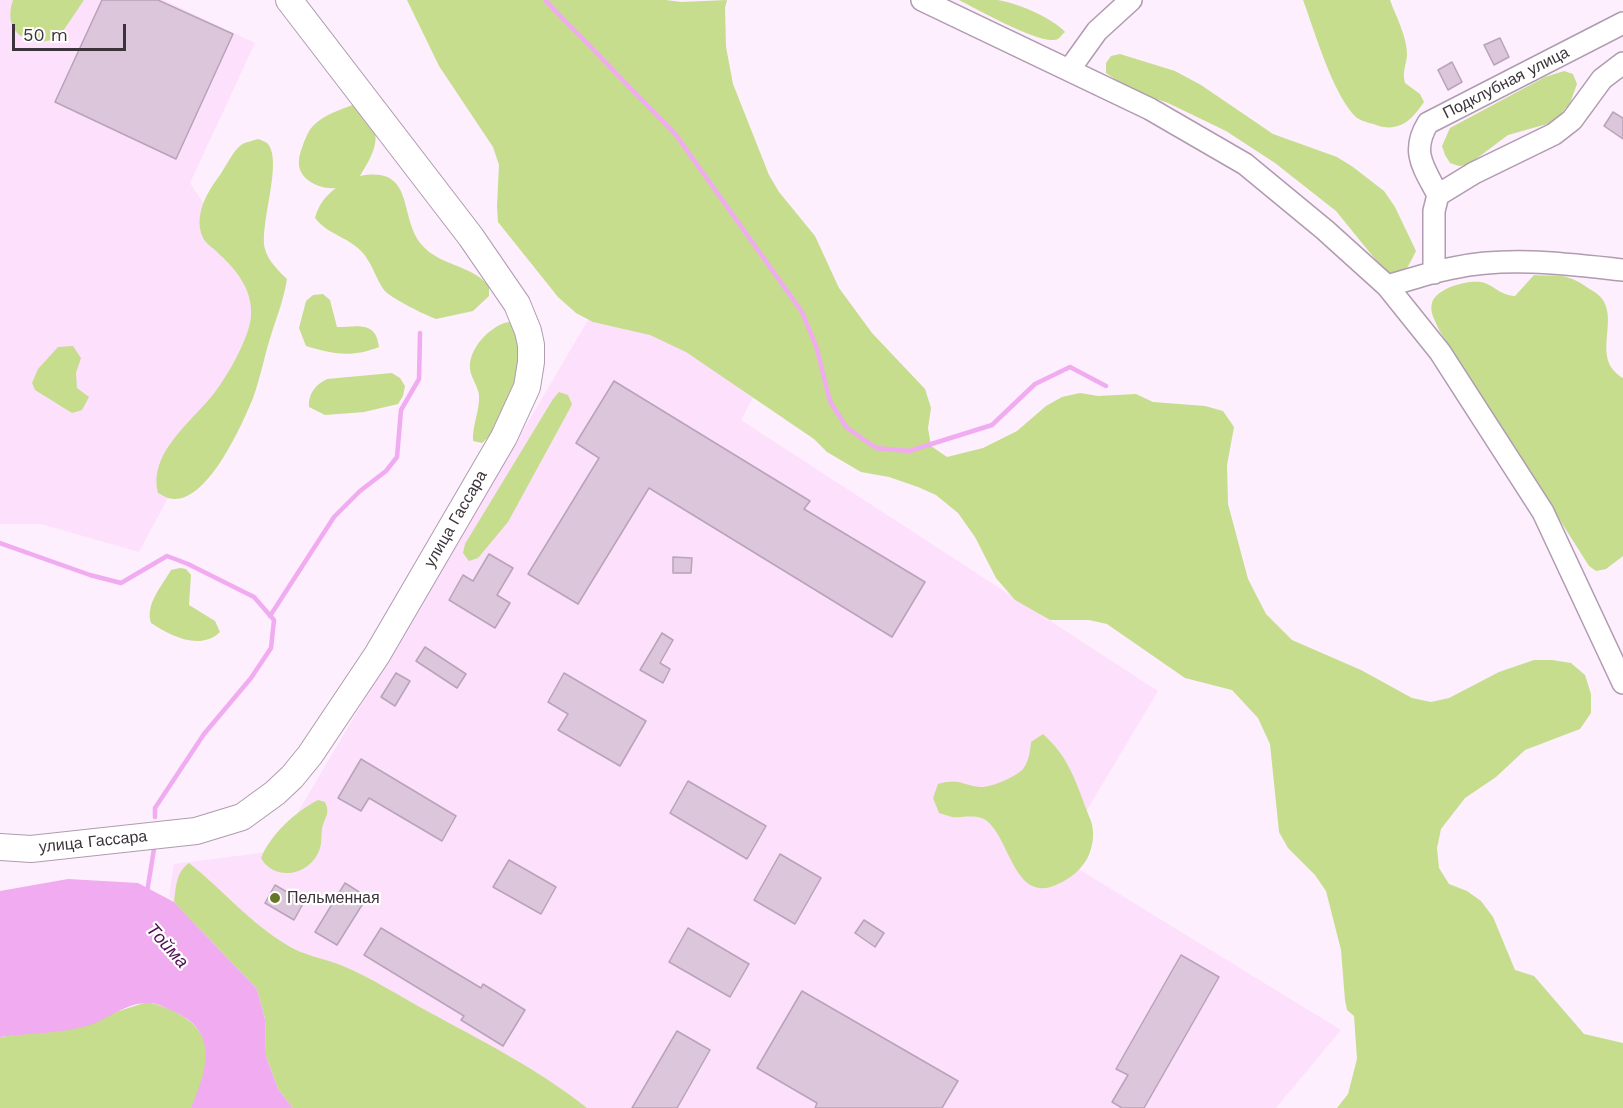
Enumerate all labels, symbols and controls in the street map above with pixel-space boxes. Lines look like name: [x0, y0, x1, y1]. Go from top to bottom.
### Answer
scale bar: [15, 12, 129, 50]
text: 50 m: [23, 24, 68, 45]
street label: Подклубная улица: [1440, 43, 1572, 123]
street label: улица Гассара: [420, 467, 492, 571]
street label: улица Гассара: [38, 827, 148, 857]
place label: Пельменная: [287, 888, 380, 908]
marker: Пельменная: [268, 891, 282, 905]
water label: Тойма: [141, 919, 193, 973]

